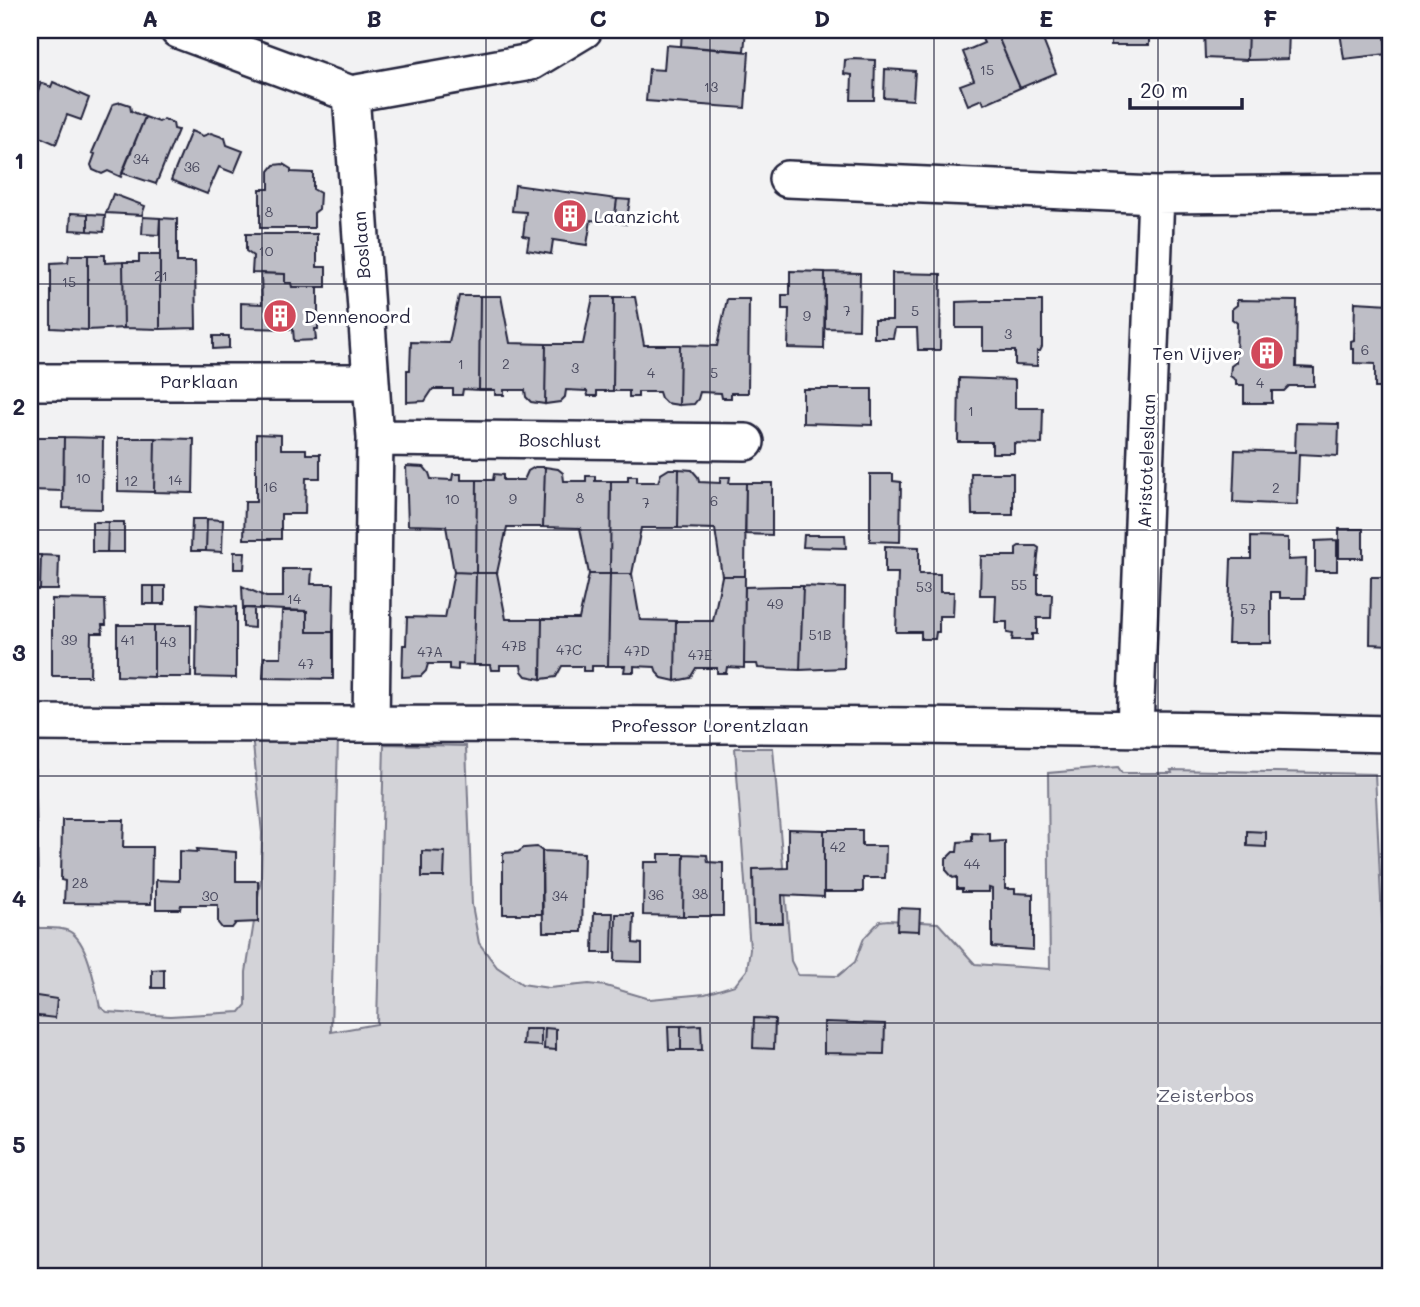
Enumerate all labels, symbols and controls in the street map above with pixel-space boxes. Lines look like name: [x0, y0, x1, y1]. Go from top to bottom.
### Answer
text: A: [142, 3, 158, 33]
text: B: [366, 3, 382, 33]
text: C: [589, 3, 607, 33]
text: D: [814, 3, 830, 33]
text: E: [1039, 3, 1053, 33]
text: F: [1263, 3, 1277, 33]
house number: 15: [980, 60, 994, 79]
scale bar: [1130, 66, 1242, 110]
text: 20 m: [1140, 76, 1188, 103]
house number: 13: [704, 77, 718, 96]
text: 1: [14, 145, 24, 175]
house number: 34: [133, 149, 150, 168]
house number: 36: [184, 157, 200, 176]
building icon: Laanzicht: [551, 197, 589, 235]
house number: 8: [265, 202, 273, 221]
place label: Laanzicht: [594, 204, 680, 228]
street label: Boslaan: [347, 210, 375, 280]
house number: 10: [259, 241, 274, 260]
house number: 21: [154, 266, 168, 285]
house number: 15: [62, 272, 76, 291]
building icon: Dennenoord: [261, 297, 299, 335]
house number: 7: [843, 301, 851, 320]
house number: 5: [911, 301, 919, 320]
place label: Dennenoord: [304, 304, 410, 328]
house number: 9: [803, 306, 811, 325]
house number: 3: [1004, 324, 1012, 343]
building icon: Ten Vijver: [1248, 334, 1286, 372]
house number: 6: [1361, 340, 1369, 359]
place label: Ten Vijver: [1152, 341, 1242, 365]
house number: 1: [458, 354, 464, 373]
house number: 2: [502, 354, 510, 373]
house number: 3: [571, 358, 579, 377]
house number: 4: [647, 363, 656, 382]
house number: 5: [710, 363, 718, 382]
street label: Parklaan: [160, 369, 238, 393]
house number: 4: [1256, 373, 1265, 392]
text: 2: [13, 391, 25, 421]
street label: Aristoteleslaan: [1132, 393, 1160, 529]
house number: 1: [968, 401, 974, 420]
street label: Boschlust: [519, 427, 601, 453]
house number: 10: [76, 468, 91, 487]
house number: 14: [168, 470, 183, 489]
house number: 12: [124, 471, 138, 490]
house number: 16: [263, 477, 277, 496]
house number: 2: [1272, 478, 1280, 497]
house number: 8: [576, 488, 584, 507]
house number: 10: [445, 489, 460, 508]
house number: 9: [509, 489, 517, 508]
house number: 6: [710, 491, 718, 510]
house number: 7: [642, 493, 650, 512]
house number: 55: [1011, 575, 1027, 594]
house number: 53: [916, 577, 932, 596]
house number: 14: [287, 589, 302, 608]
house number: 49: [767, 594, 783, 613]
house number: 57: [1240, 599, 1256, 618]
house number: 51B: [808, 625, 832, 644]
house number: 39: [61, 630, 77, 649]
house number: 41: [121, 630, 135, 649]
house number: 43: [160, 632, 176, 651]
house number: 47B: [502, 636, 526, 655]
text: 3: [12, 637, 26, 667]
house number: 47C: [556, 640, 582, 659]
house number: 47D: [624, 641, 650, 660]
house number: 47A: [417, 642, 443, 661]
house number: 47E: [688, 645, 712, 664]
house number: 47: [298, 654, 314, 673]
street label: Professor Lorentzlaan: [612, 713, 808, 737]
house number: 42: [830, 837, 846, 856]
house number: 44: [964, 854, 981, 873]
house number: 28: [72, 873, 88, 892]
text: 4: [12, 883, 26, 913]
house number: 38: [692, 884, 708, 903]
house number: 36: [648, 885, 664, 904]
house number: 30: [202, 886, 219, 905]
house number: 34: [552, 886, 569, 905]
park label: Zeisterbos: [1158, 1083, 1254, 1107]
text: 5: [12, 1129, 26, 1159]

